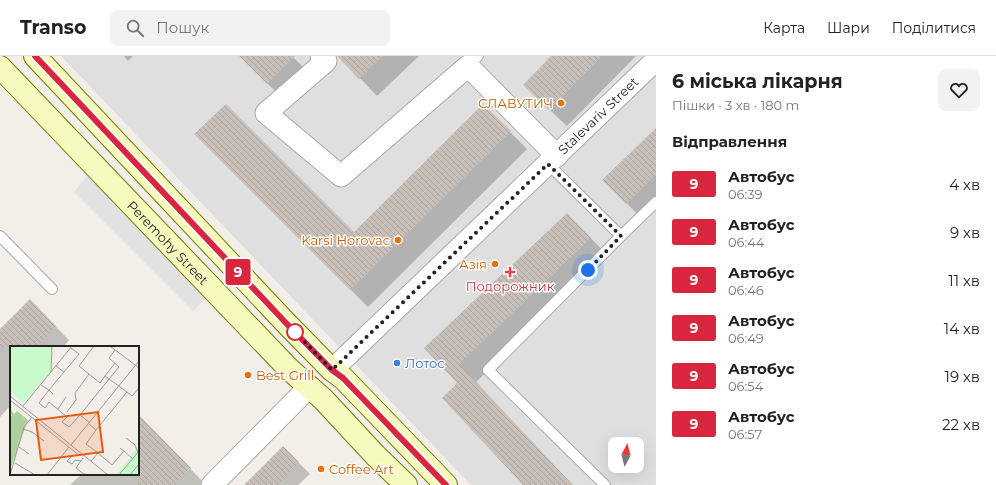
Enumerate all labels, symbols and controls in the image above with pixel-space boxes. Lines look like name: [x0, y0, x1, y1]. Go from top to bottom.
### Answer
search box: [110, 10, 390, 46]
text: Transo: [20, 16, 86, 39]
icon: search: [124, 17, 146, 39]
text: Пошук: [156, 18, 209, 37]
text: Карта: [763, 19, 805, 37]
text: Шари: [827, 19, 870, 37]
text: Поділитися: [892, 19, 976, 37]
button: heart: [938, 69, 980, 111]
text: 6 міська лікарня: [672, 70, 843, 93]
street label: Stalevariv Street: [554, 74, 641, 158]
place label: СЛАВУТИЧ: [478, 95, 553, 111]
text: Пішки · 3 хв · 180 m: [672, 97, 799, 113]
marker: СЛАВУТИЧ: [556, 98, 566, 108]
text: Відправлення: [672, 132, 787, 151]
text: Автобус: [728, 167, 795, 186]
text: 9: [690, 175, 698, 193]
text: 4 хв: [949, 175, 980, 194]
text: 06:39: [728, 186, 763, 202]
street label: Peremohy Street: [124, 197, 212, 288]
text: Автобус: [728, 215, 795, 234]
text: 9: [690, 223, 698, 241]
text: 9 хв: [950, 223, 980, 242]
place label: Karsi Horovac: [301, 232, 390, 248]
text: 06:44: [728, 234, 764, 250]
marker: Karsi Horovac: [393, 235, 403, 245]
place label: Азія: [459, 256, 487, 272]
line badge: 9: [225, 259, 251, 285]
marker: Азія: [490, 259, 500, 269]
your location: [578, 260, 598, 280]
text: 9: [234, 263, 242, 281]
text: Автобус: [728, 263, 795, 282]
marker: Подорожник: [505, 267, 515, 277]
text: 9: [690, 271, 698, 289]
text: 11 хв: [948, 271, 980, 290]
place label: Подорожник: [466, 278, 555, 294]
text: 06:46: [728, 282, 764, 298]
text: Автобус: [728, 311, 795, 330]
text: 9: [690, 319, 698, 337]
text: 14 хв: [944, 319, 980, 338]
unlabelled marker: [286, 323, 304, 341]
text: 06:49: [728, 330, 764, 346]
inset map: [10, 346, 139, 475]
place label: Лотос: [405, 355, 445, 371]
marker: Лотос: [392, 358, 402, 368]
text: Автобус: [728, 359, 795, 378]
place label: Best Grill: [256, 367, 314, 383]
text: 9: [690, 367, 698, 385]
text: 19 хв: [945, 367, 980, 386]
marker: Best Grill: [243, 370, 253, 380]
text: 06:54: [728, 378, 763, 394]
text: Автобус: [728, 407, 795, 426]
text: 9: [690, 415, 698, 433]
text: 22 хв: [942, 415, 980, 434]
text: 06:57: [728, 426, 762, 442]
north arrow: [608, 437, 644, 473]
map controls: [608, 437, 644, 473]
place label: Coffee Art: [329, 461, 394, 477]
marker: Coffee Art: [316, 464, 326, 474]

